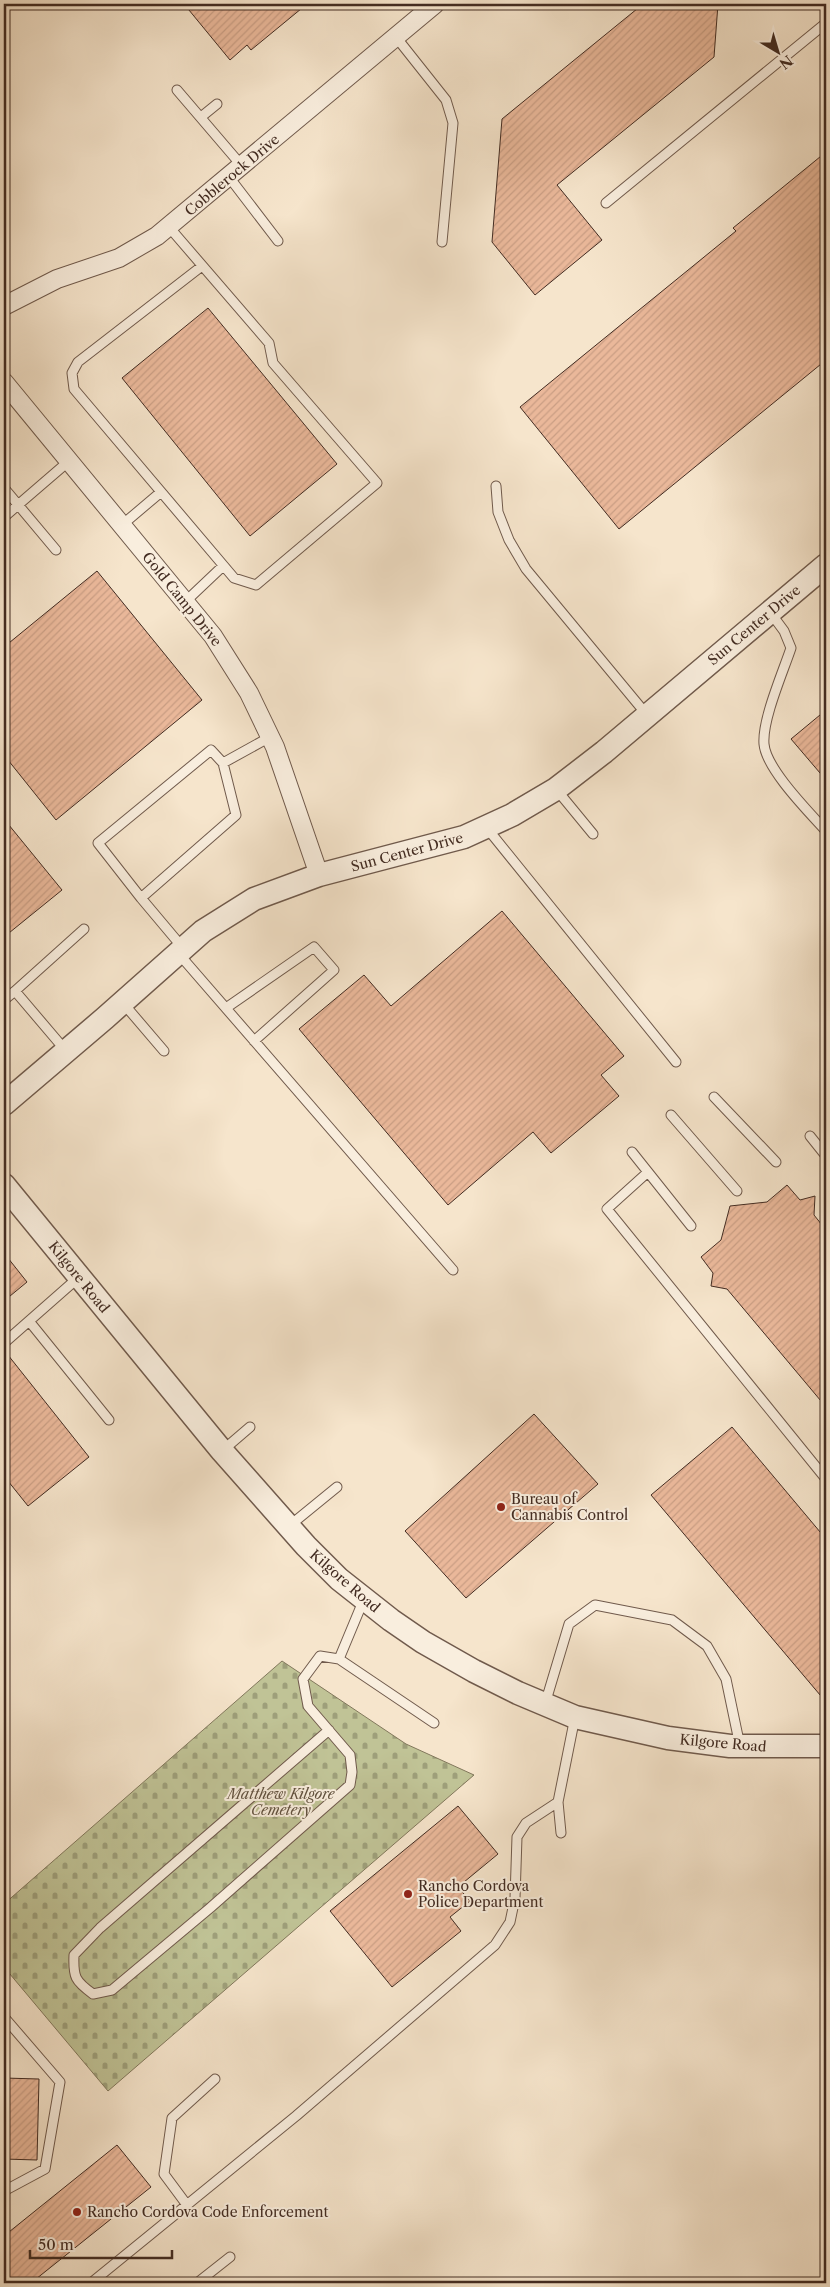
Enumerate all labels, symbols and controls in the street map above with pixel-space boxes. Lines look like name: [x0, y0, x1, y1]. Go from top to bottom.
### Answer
north arrow: [752, 28, 802, 78]
text: N: [776, 51, 796, 73]
street label: Cobblerock Drive: [181, 130, 283, 220]
street label: Gold Camp Drive: [138, 548, 226, 650]
street label: Sun Center Drive: [704, 581, 804, 669]
street label: Sun Center Drive: [349, 828, 465, 876]
street label: Kilgore Road: [45, 1237, 114, 1317]
place label: Bureau of Cannabis Control: [511, 1490, 628, 1524]
marker: Bureau of Cannabis Control: [495, 1501, 507, 1513]
street label: Kilgore Road: [306, 1546, 384, 1617]
street label: Kilgore Road: [679, 1730, 768, 1756]
park label: Matthew Kilgore Cemetery: [225, 1785, 336, 1819]
place label: Rancho Cordova Police Department: [418, 1877, 544, 1911]
marker: Rancho Cordova Police Department: [402, 1888, 414, 1900]
place label: Rancho Cordova Code Enforcement: [87, 2203, 329, 2221]
marker: Rancho Cordova Code Enforcement: [71, 2206, 83, 2218]
scale bar: [30, 2227, 172, 2259]
text: 50 m: [38, 2235, 74, 2254]

